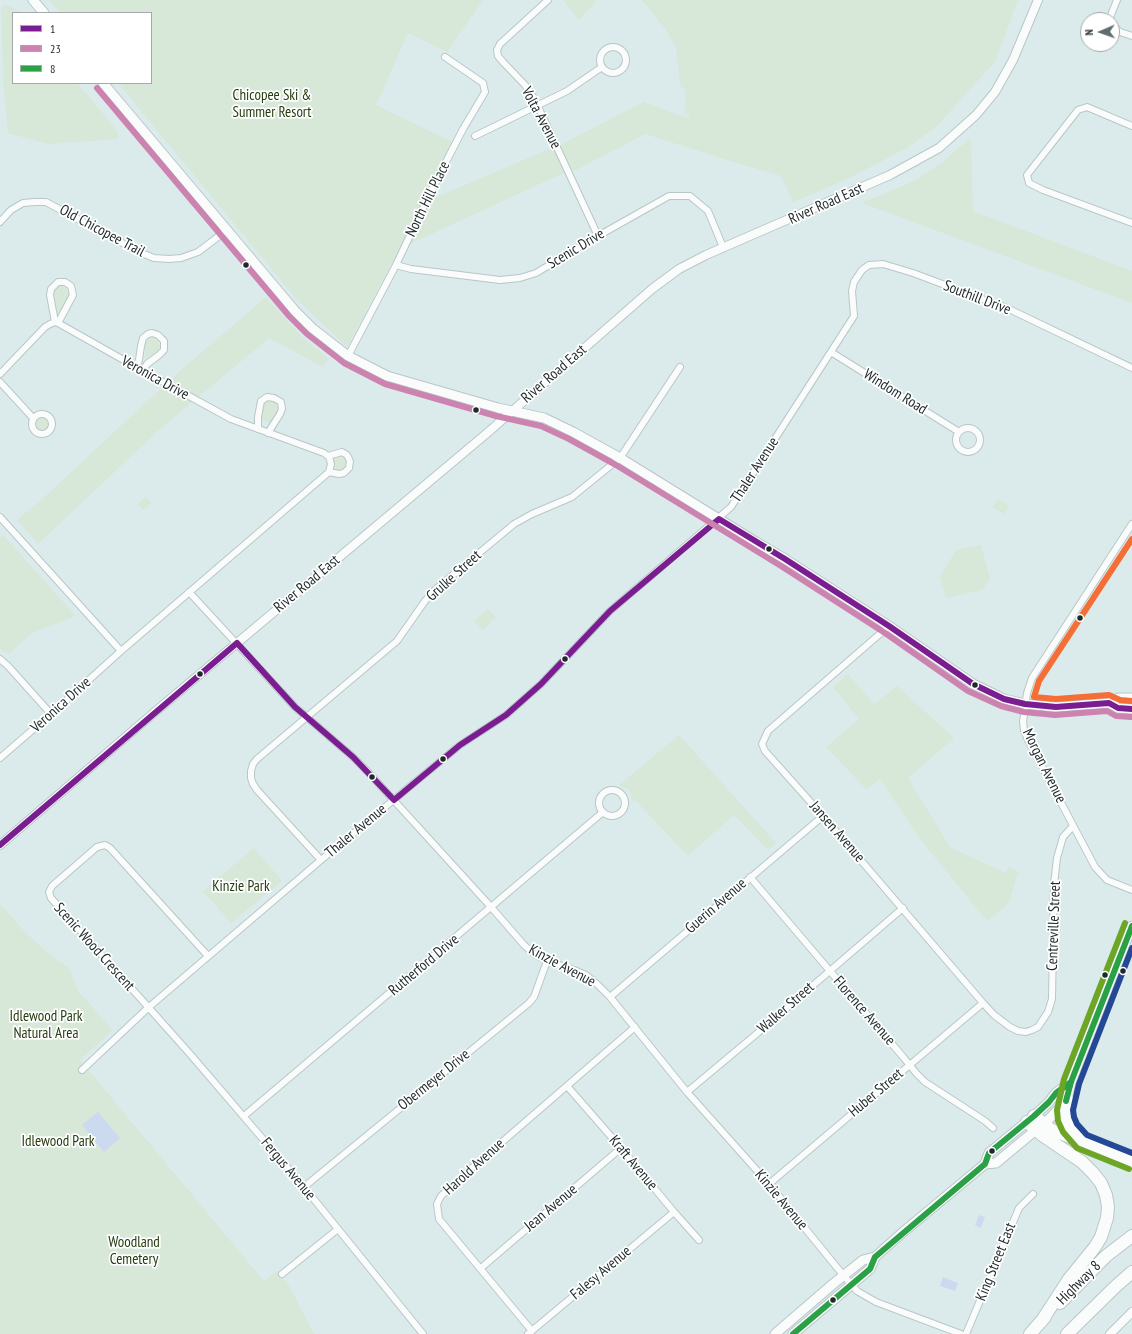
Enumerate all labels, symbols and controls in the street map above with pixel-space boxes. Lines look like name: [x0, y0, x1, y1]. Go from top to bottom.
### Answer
legend: [12, 12, 152, 84]
north arrow: [1080, 12, 1120, 52]
text: 1: [50, 21, 55, 36]
text: N: [1082, 29, 1096, 36]
text: 23: [50, 41, 61, 56]
text: 8: [50, 61, 55, 76]
street label: Volta Avenue: [517, 84, 565, 152]
park label: Chicopee Ski & Summer Resort: [233, 87, 311, 122]
street label: North Hill Place: [402, 158, 454, 240]
street label: River Road East: [786, 179, 866, 229]
street label: Old Chicopee Trail: [56, 201, 148, 261]
street label: Scenic Drive: [544, 225, 608, 273]
unlabelled marker: [241, 260, 251, 270]
street label: Southill Drive: [941, 277, 1013, 319]
street label: River Road East: [518, 341, 590, 407]
street label: Veronica Drive: [118, 352, 192, 404]
street label: Windom Road: [860, 365, 930, 419]
unlabelled marker: [471, 405, 481, 415]
street label: Thaler Avenue: [727, 434, 783, 506]
unlabelled marker: [764, 544, 774, 554]
street label: Grulke Street: [423, 547, 485, 605]
street label: River Road East: [271, 551, 343, 617]
unlabelled marker: [1075, 613, 1085, 623]
unlabelled marker: [560, 654, 570, 664]
unlabelled marker: [195, 669, 205, 679]
street label: Veronica Drive: [27, 673, 95, 737]
unlabelled marker: [970, 680, 980, 690]
street label: Morgan Avenue: [1018, 726, 1070, 806]
unlabelled marker: [438, 754, 448, 764]
unlabelled marker: [367, 772, 377, 782]
street label: Jansen Avenue: [806, 798, 868, 866]
street label: Thaler Avenue: [322, 800, 390, 862]
street label: Guerin Avenue: [682, 875, 750, 937]
park label: Kinzie Park: [212, 878, 270, 896]
street label: Centreville Street: [1043, 881, 1065, 971]
street label: Scenic Wood Crescent: [50, 899, 138, 995]
street label: Rutherford Drive: [385, 930, 463, 1000]
street label: Kinzie Avenue: [525, 941, 599, 991]
unlabelled marker: [1118, 966, 1128, 976]
unlabelled marker: [1100, 970, 1110, 980]
street label: Florence Avenue: [829, 973, 899, 1049]
street label: Walker Street: [754, 978, 818, 1038]
park label: Idlewood Park Natural Area: [9, 1008, 83, 1043]
street label: Obermeyer Drive: [394, 1046, 474, 1114]
street label: Huber Street: [845, 1065, 907, 1121]
street label: Kraft Avenue: [605, 1132, 661, 1194]
park label: Idlewood Park: [21, 1133, 95, 1151]
street label: Fergus Avenue: [257, 1134, 319, 1204]
street label: Harold Avenue: [440, 1135, 508, 1199]
unlabelled marker: [987, 1146, 997, 1156]
street label: Kinzie Avenue: [751, 1166, 811, 1234]
street label: Jean Avenue: [521, 1181, 581, 1235]
street label: King Street East: [972, 1220, 1020, 1304]
park label: Woodland Cemetery: [108, 1234, 160, 1269]
street label: Falesy Avenue: [567, 1242, 635, 1304]
street label: Highway 8: [1053, 1257, 1105, 1309]
unlabelled marker: [828, 1295, 838, 1305]

